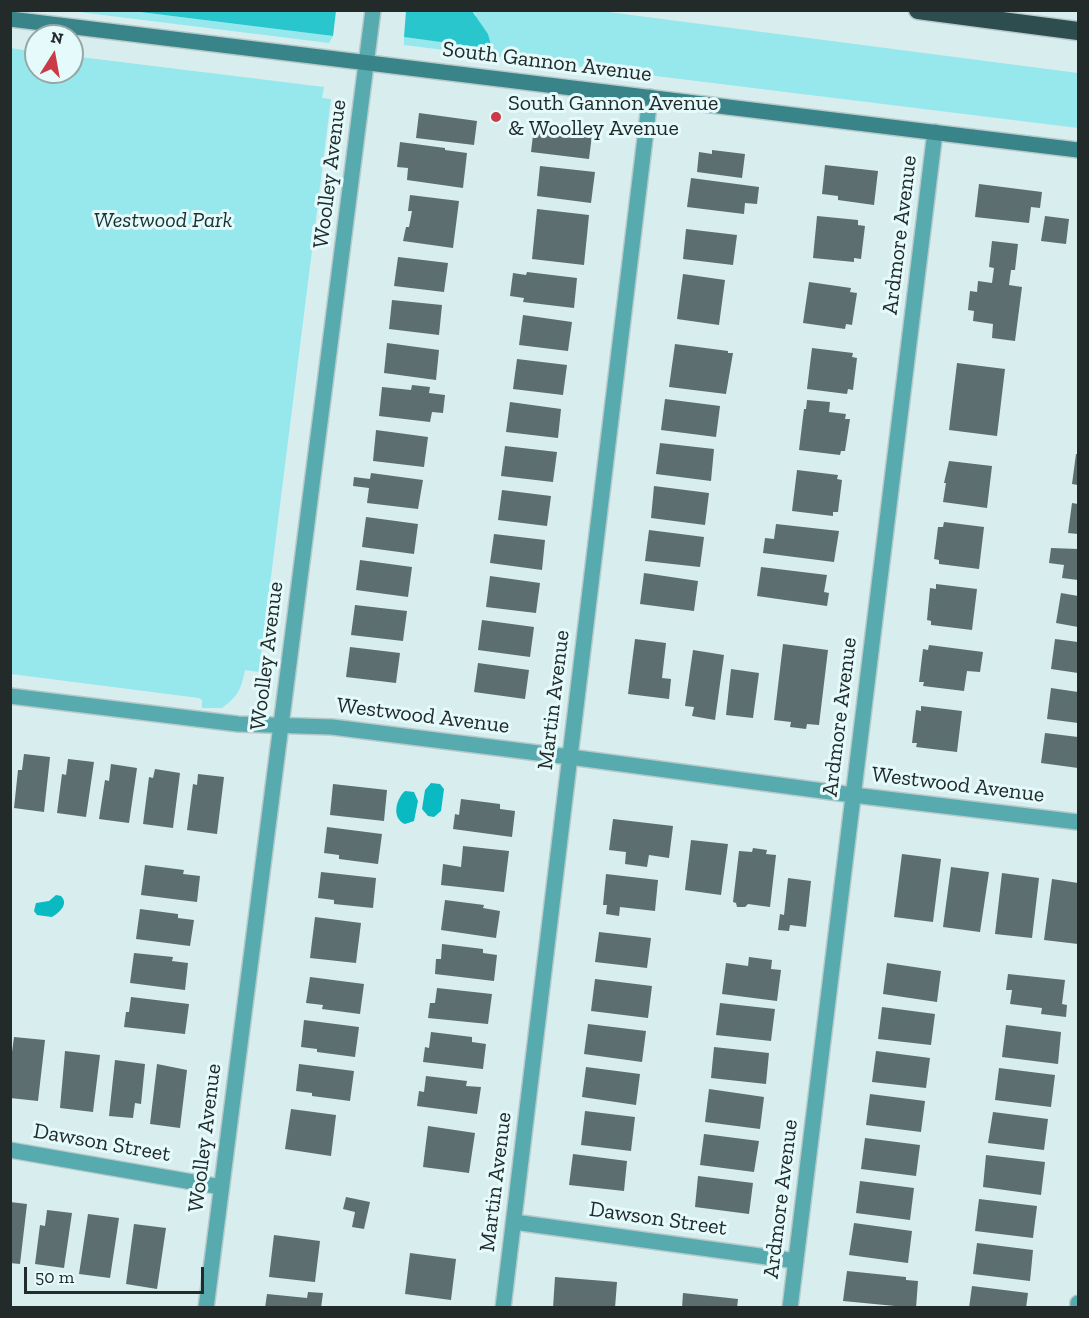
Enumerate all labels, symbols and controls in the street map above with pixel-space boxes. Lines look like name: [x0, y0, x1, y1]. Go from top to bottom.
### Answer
north arrow: [24, 24, 84, 84]
text: N: [49, 27, 65, 48]
street label: South Gannon Avenue: [441, 36, 653, 88]
place label: South Gannon Avenue & Woolley Avenue: [508, 91, 718, 142]
street label: Woolley Avenue: [308, 98, 352, 250]
marker: South Gannon Avenue & Woolley Avenue: [489, 110, 503, 124]
street label: Ardmore Avenue: [877, 154, 923, 316]
park label: Westwood Park: [94, 208, 232, 234]
street label: Woolley Avenue: [245, 580, 289, 732]
street label: Martin Avenue: [532, 629, 576, 771]
street label: Ardmore Avenue: [817, 636, 863, 798]
street label: Westwood Avenue: [335, 692, 511, 740]
street label: Westwood Avenue: [870, 761, 1046, 809]
street label: Woolley Avenue: [183, 1062, 227, 1214]
street label: Martin Avenue: [474, 1111, 518, 1253]
street label: Dawson Street: [31, 1118, 173, 1168]
street label: Ardmore Avenue: [758, 1118, 804, 1280]
street label: Dawson Street: [587, 1196, 729, 1242]
scale bar: [27, 1255, 207, 1293]
text: 50 m: [35, 1266, 74, 1288]

